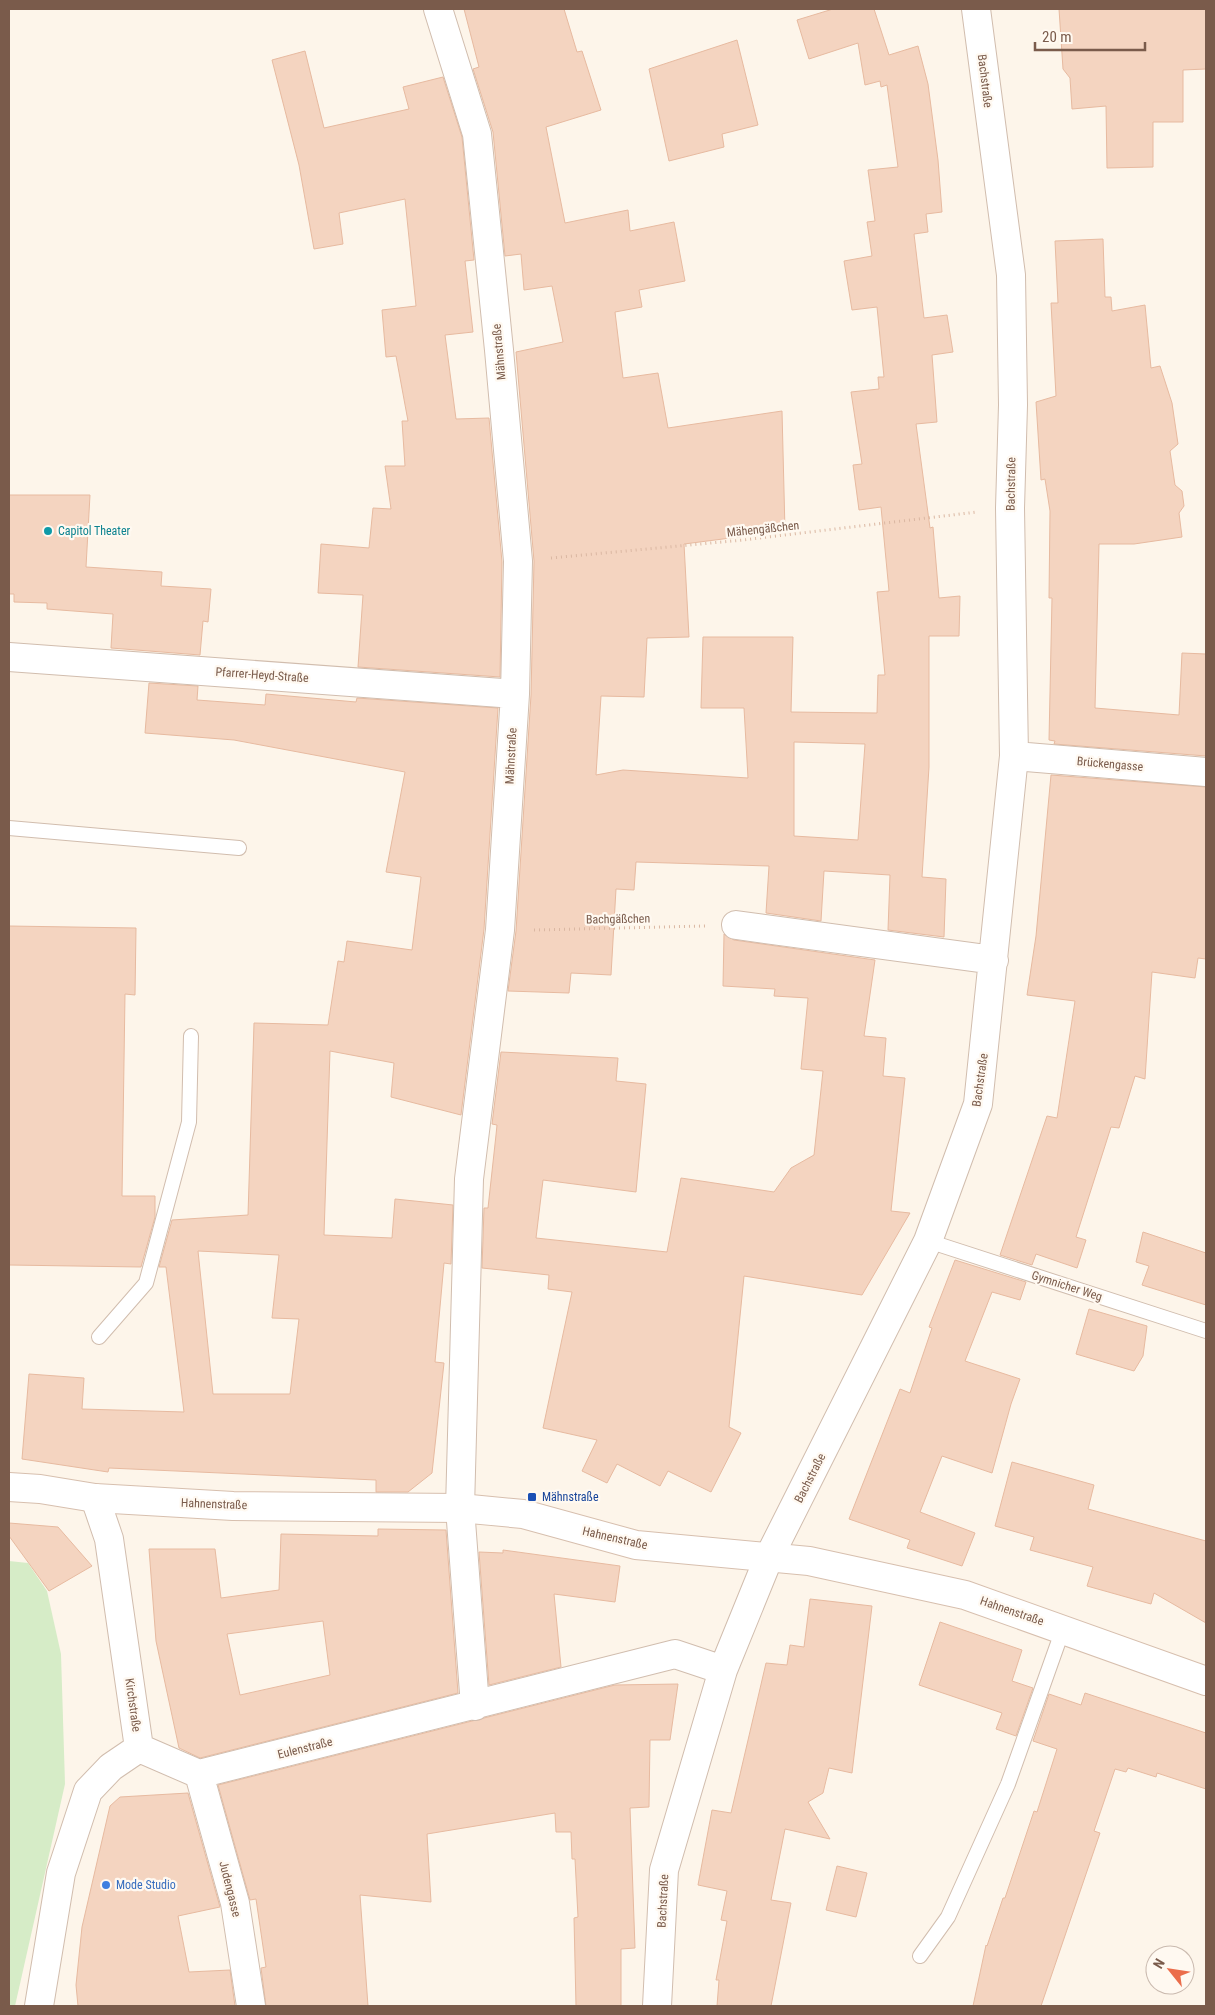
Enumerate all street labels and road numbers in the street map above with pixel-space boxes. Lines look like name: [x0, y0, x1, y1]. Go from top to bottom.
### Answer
street label: Bachstraße: [975, 53, 995, 109]
street label: Mähnstraße: [490, 323, 508, 381]
street label: Bachstraße: [1004, 457, 1018, 511]
street label: Mähengäßchen: [726, 518, 800, 540]
street label: Pfarrer-Heyd-Straße: [215, 665, 309, 685]
street label: Mähnstraße: [503, 727, 519, 785]
street label: Brückengasse: [1076, 754, 1144, 774]
street label: Bachgäßchen: [586, 911, 650, 927]
street label: Bachstraße: [969, 1052, 991, 1108]
street label: Gymnicher Weg: [1030, 1268, 1104, 1304]
street label: Bachstraße: [792, 1451, 829, 1505]
street label: Hahnenstraße: [181, 1496, 248, 1512]
street label: Hahnenstraße: [581, 1524, 649, 1552]
street label: Hahnenstraße: [978, 1594, 1046, 1629]
street label: Kirchstraße: [122, 1677, 144, 1733]
street label: Eulenstraße: [276, 1734, 334, 1762]
street label: Judengasse: [216, 1860, 244, 1919]
street label: Bachstraße: [655, 1873, 671, 1928]

